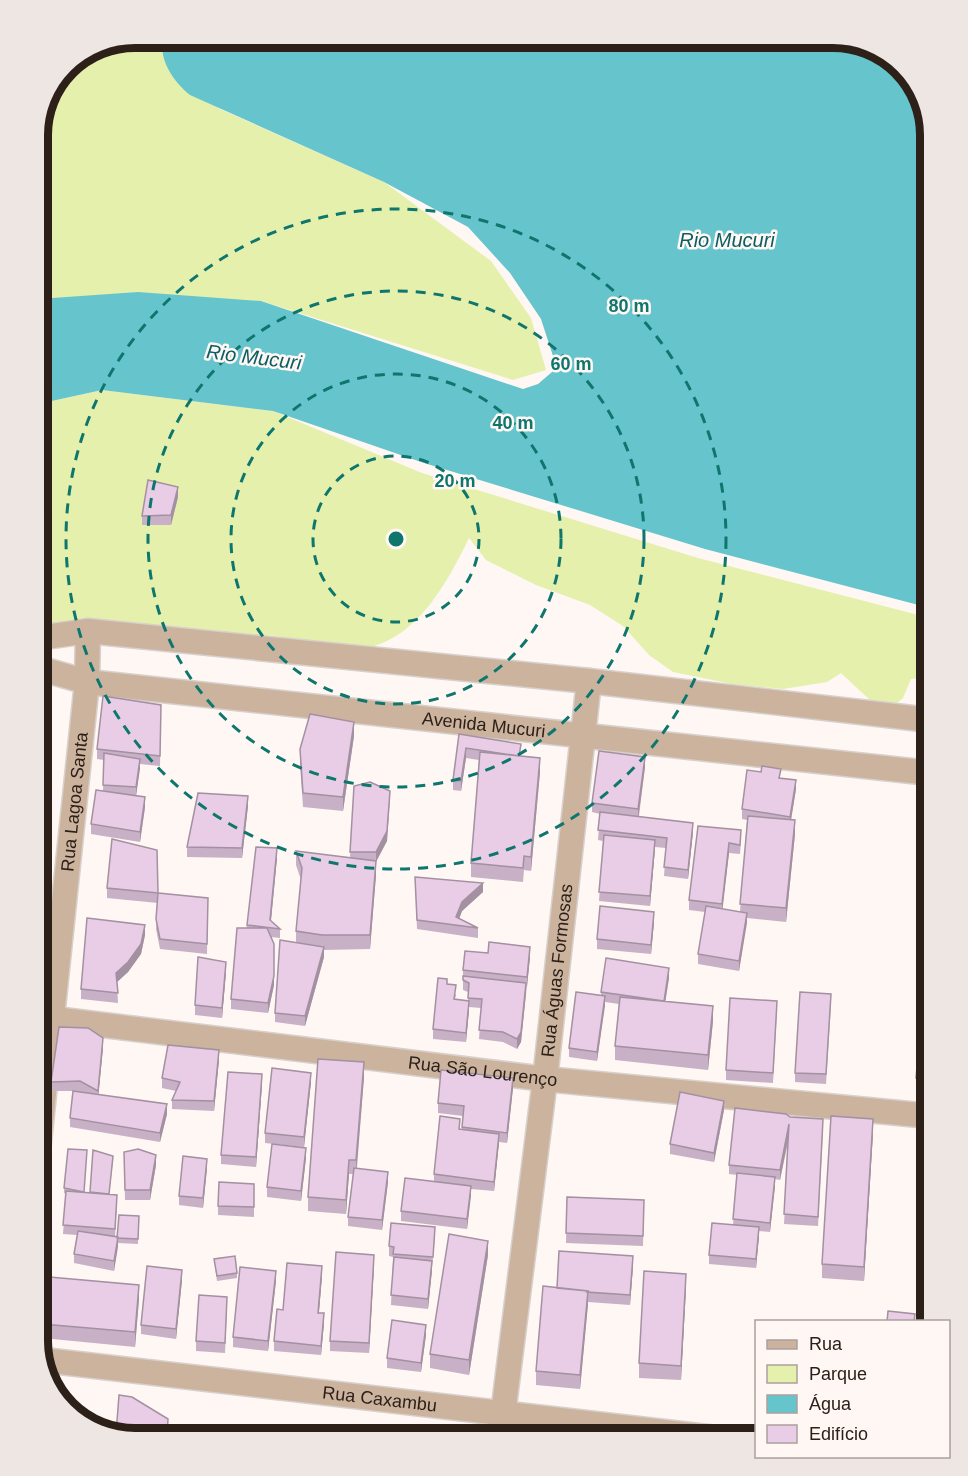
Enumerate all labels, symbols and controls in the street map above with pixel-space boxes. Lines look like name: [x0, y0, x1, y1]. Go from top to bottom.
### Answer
water label: Rio Mucuri: [679, 229, 775, 251]
text: 80 m: [608, 296, 650, 316]
water label: Rio Mucuri: [205, 340, 303, 374]
text: 60 m: [550, 354, 592, 374]
text: 40 m: [492, 413, 534, 433]
text: 20 m: [434, 471, 476, 491]
centre of rings: [386, 529, 406, 549]
street label: Avenida Mucuri: [421, 708, 546, 741]
street label: Rua Lagoa Santa: [57, 730, 92, 873]
street label: Rua Águas Formosas: [537, 883, 577, 1058]
street label: Rua São Lourenço: [407, 1052, 558, 1090]
legend: [755, 1320, 950, 1458]
text: Rua: [809, 1334, 843, 1354]
text: Parque: [809, 1364, 867, 1384]
street label: Rua Caxambu: [321, 1382, 438, 1416]
text: Água: [809, 1394, 852, 1414]
text: Edifício: [809, 1424, 868, 1444]

